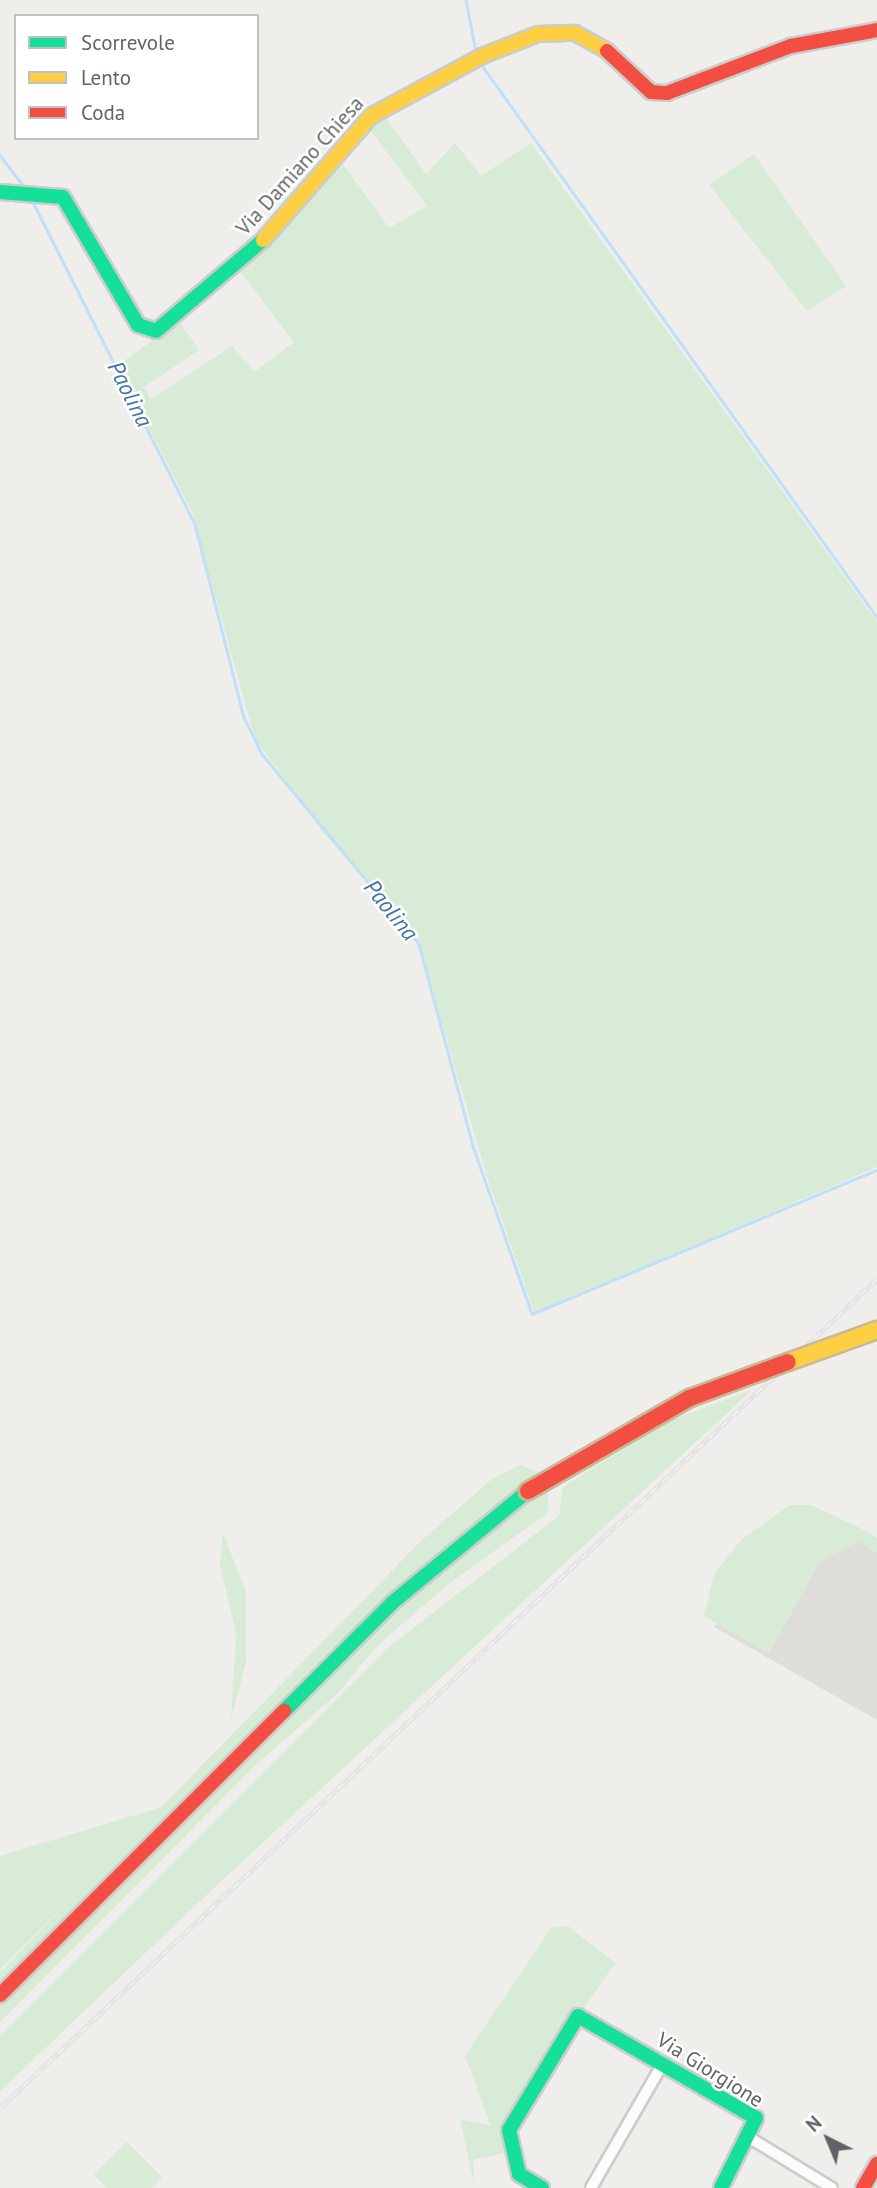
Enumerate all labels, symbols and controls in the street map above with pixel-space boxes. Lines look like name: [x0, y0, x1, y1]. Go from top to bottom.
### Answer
legend: [14, 14, 259, 140]
text: Scorrevole: [81, 29, 175, 56]
text: Lento: [81, 64, 131, 91]
street label: Via Damiano Chiesa: [231, 91, 369, 241]
text: Coda: [81, 99, 125, 126]
water label: Paolina: [102, 356, 158, 432]
water label: Paolina: [358, 874, 424, 946]
street label: Via Giorgione: [652, 2027, 768, 2113]
north arrow: [793, 2104, 863, 2174]
text: N: [801, 2111, 826, 2137]

